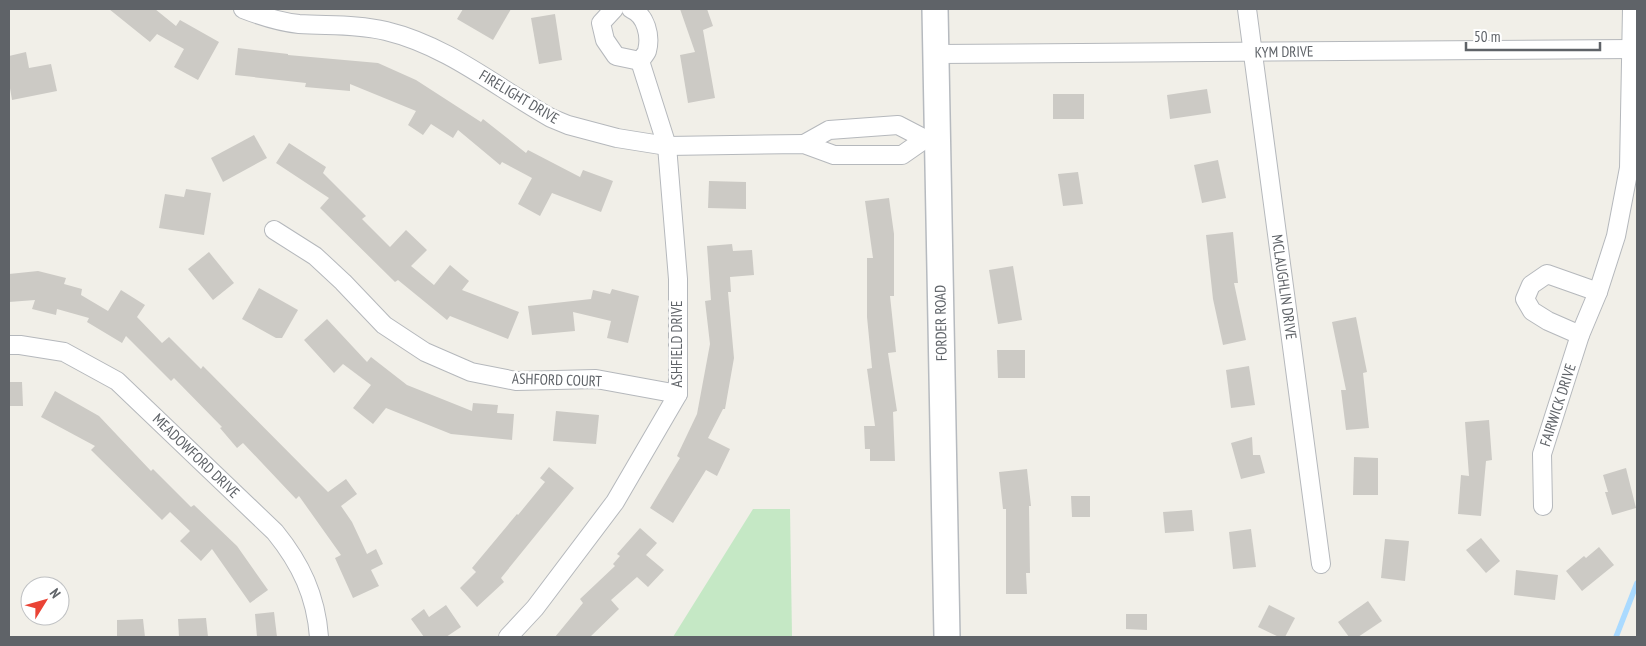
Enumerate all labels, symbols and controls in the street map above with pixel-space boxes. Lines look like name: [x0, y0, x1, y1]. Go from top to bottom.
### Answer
scale bar: [1466, 20, 1600, 52]
text: 50 m: [1474, 27, 1500, 46]
street label: KYM DRIVE: [1255, 41, 1313, 62]
street label: FIRELIGHT DRIVE: [476, 65, 563, 128]
street label: MCLAUGHLIN DRIVE: [1268, 233, 1301, 341]
street label: FORDER ROAD: [930, 285, 951, 361]
street label: ASHFIELD DRIVE: [667, 301, 686, 387]
street label: FAIRWICK DRIVE: [1535, 361, 1580, 449]
street label: ASHFORD COURT: [512, 368, 603, 391]
street label: MEADOWFORD DRIVE: [149, 409, 244, 502]
north arrow: [20, 576, 70, 626]
text: N: [46, 585, 65, 602]

